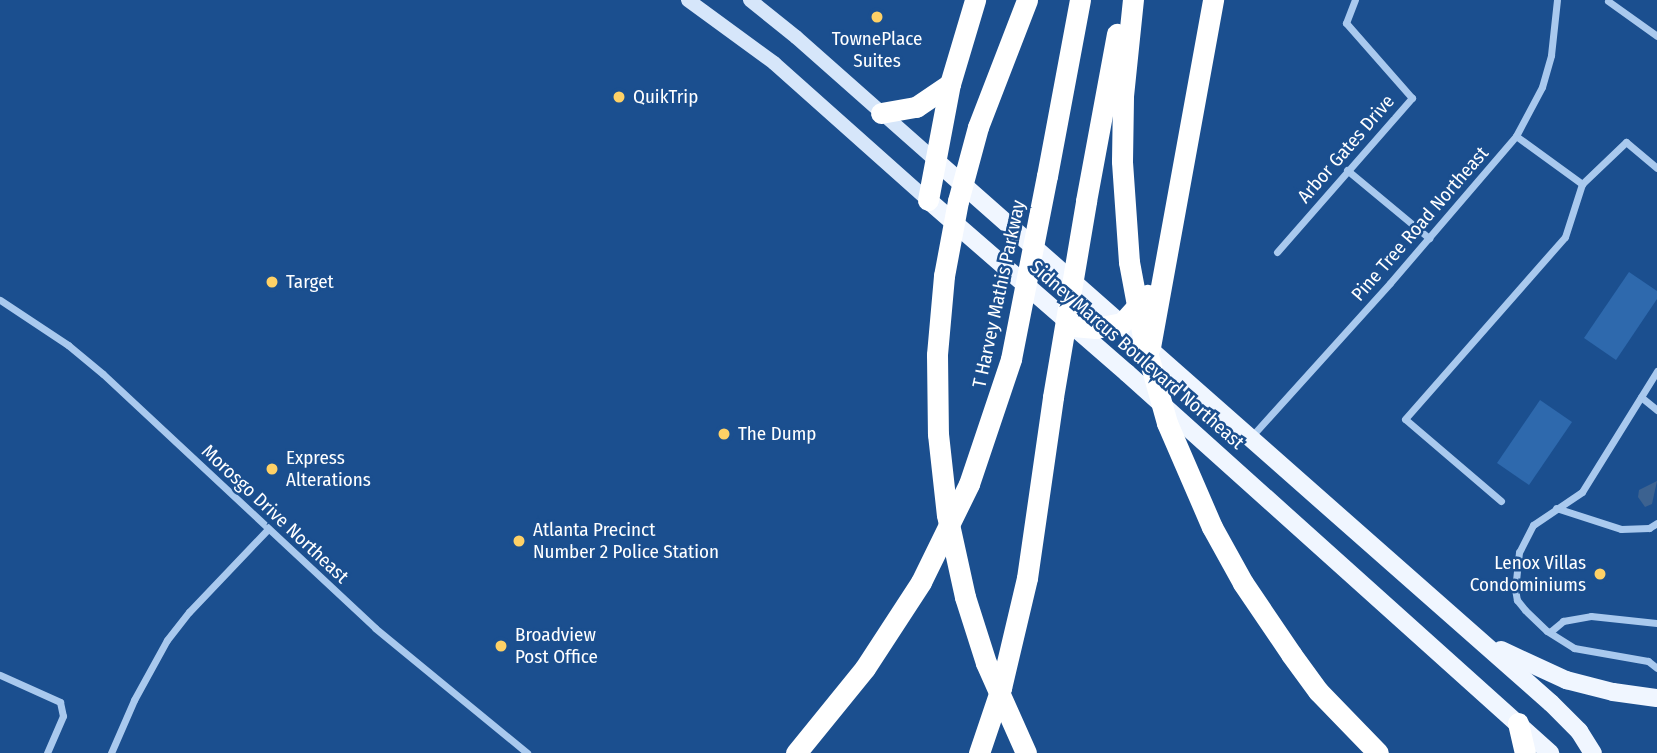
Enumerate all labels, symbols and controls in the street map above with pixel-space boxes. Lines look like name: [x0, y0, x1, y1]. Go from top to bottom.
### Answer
marker: TownePlace Suites: [869, 9, 885, 25]
place label: TownePlace Suites: [832, 28, 922, 72]
place label: QuikTrip: [633, 86, 698, 108]
marker: QuikTrip: [611, 89, 627, 105]
street label: Arbor Gates Drive: [1293, 90, 1399, 208]
street label: Pine Tree Road Northeast: [1347, 142, 1493, 306]
street label: T Harvey Mathis Parkway: [968, 198, 1030, 390]
street label: Sidney Marcus Boulevard Northeast: [1025, 256, 1249, 454]
place label: Target: [286, 271, 334, 293]
marker: Target: [264, 274, 280, 290]
place label: The Dump: [738, 423, 816, 445]
marker: The Dump: [716, 426, 732, 442]
street label: Morosgo Drive Northeast: [197, 440, 353, 588]
place label: Express Alterations: [286, 447, 371, 491]
marker: Express Alterations: [264, 461, 280, 477]
place label: Atlanta Precinct Number 2 Police Station: [533, 519, 719, 563]
marker: Atlanta Precinct Number 2 Police Station: [511, 533, 527, 549]
place label: Lenox Villas Condominiums: [1470, 552, 1586, 596]
marker: Lenox Villas Condominiums: [1592, 566, 1608, 582]
place label: Broadview Post Office: [515, 624, 598, 668]
marker: Broadview Post Office: [493, 638, 509, 654]

